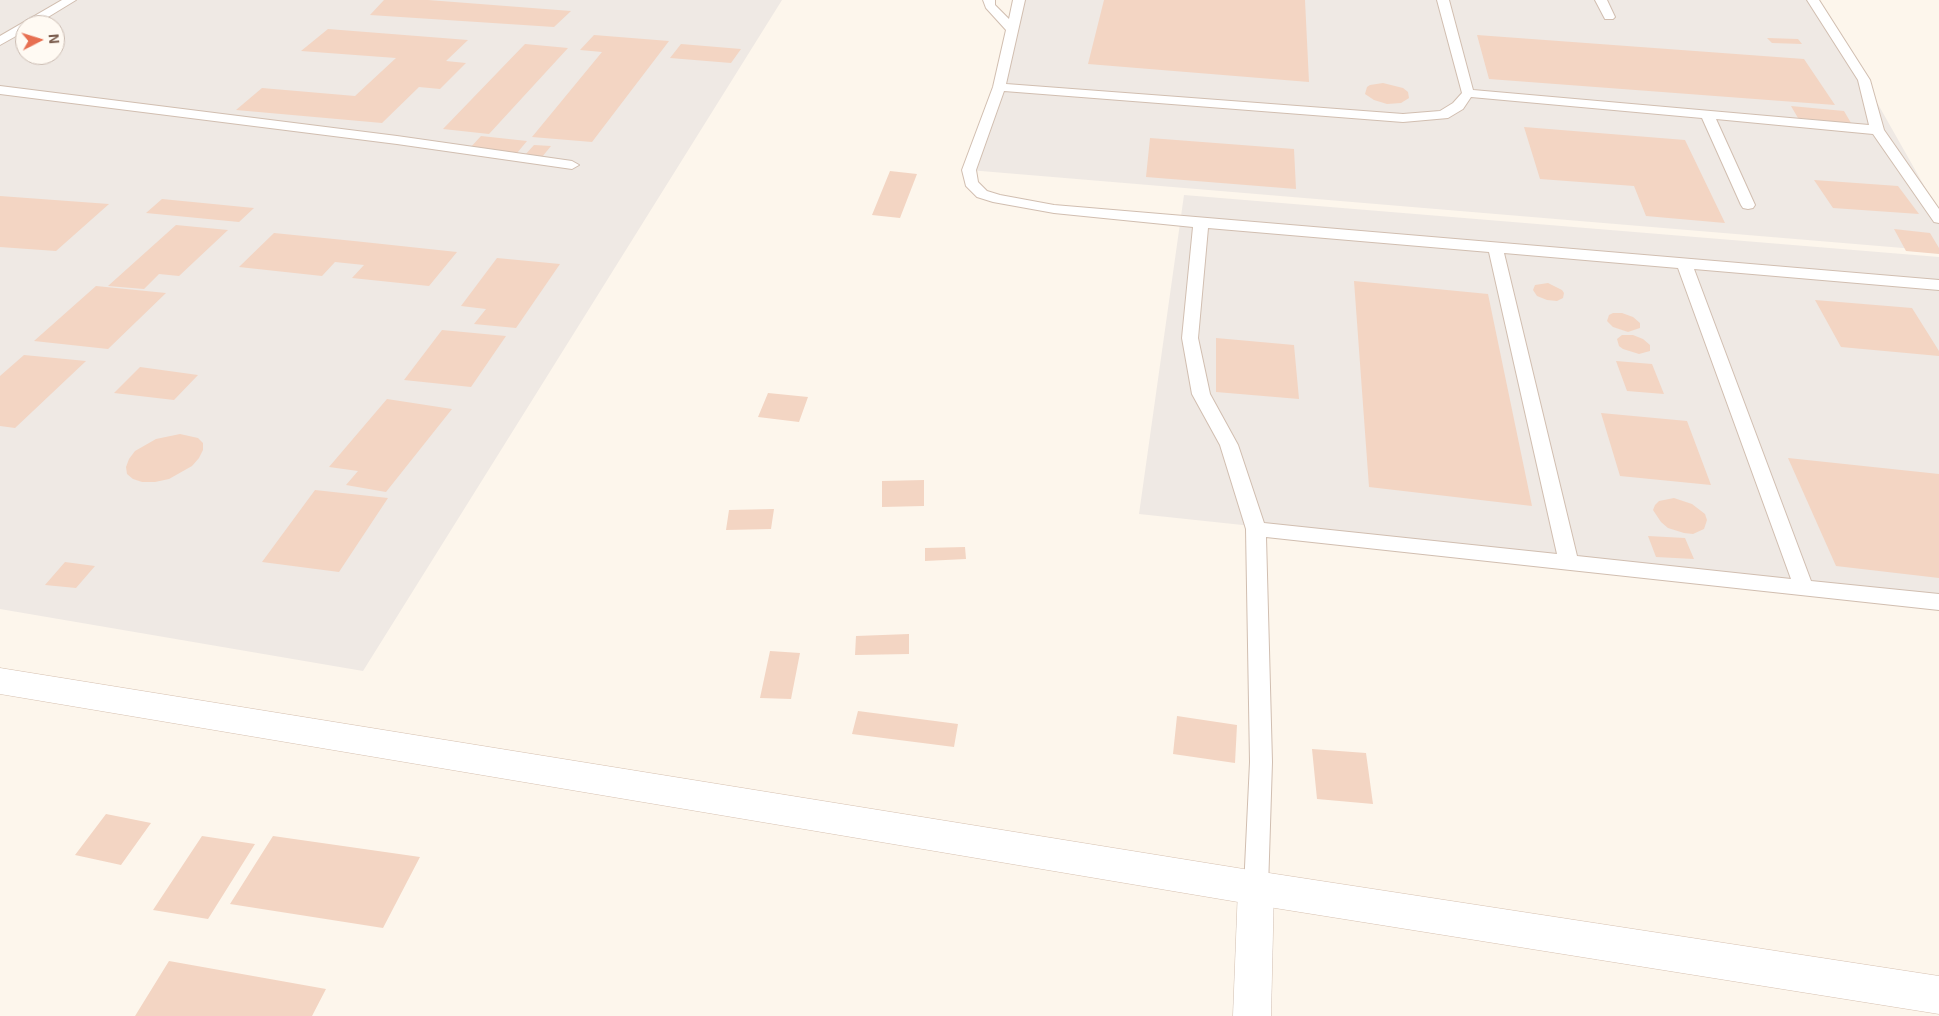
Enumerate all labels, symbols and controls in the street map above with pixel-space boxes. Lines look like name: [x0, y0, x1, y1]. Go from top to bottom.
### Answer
north arrow: [15, 15, 65, 65]
text: N: [46, 33, 63, 45]

